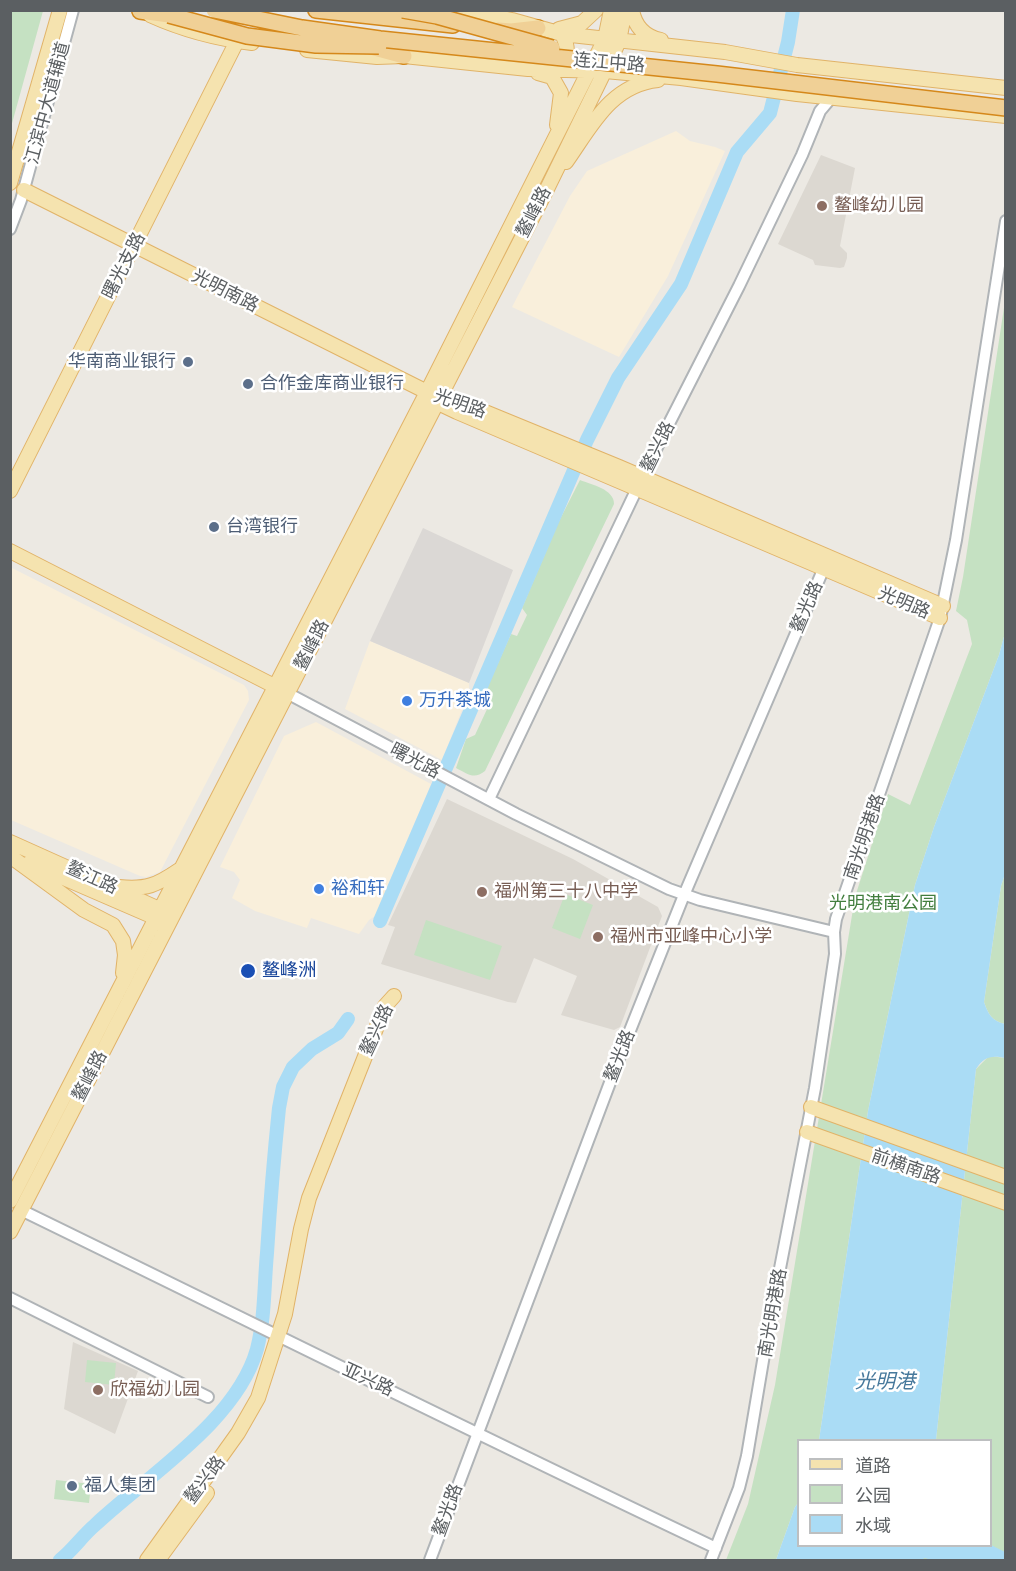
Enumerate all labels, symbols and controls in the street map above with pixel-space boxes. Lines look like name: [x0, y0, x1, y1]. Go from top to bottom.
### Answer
street label: 江滨中大道辅道: [21, 39, 75, 167]
street label: 连江中路: [572, 49, 646, 77]
street label: 鳌峰路: [512, 183, 556, 241]
place label: 鳌峰幼儿园: [834, 195, 924, 217]
marker: 鳌峰幼儿园: [815, 199, 829, 213]
street label: 曙光支路: [98, 229, 150, 303]
street label: 光明南路: [188, 265, 262, 317]
place label: 华南商业银行: [68, 351, 176, 373]
marker: 华南商业银行: [181, 355, 195, 369]
place label: 合作金库商业银行: [260, 373, 404, 395]
marker: 合作金库商业银行: [241, 377, 255, 391]
street label: 光明路: [431, 385, 489, 423]
street label: 鳌兴路: [636, 418, 680, 476]
place label: 台湾银行: [226, 516, 298, 538]
marker: 台湾银行: [207, 520, 221, 534]
street label: 鳌光路: [787, 578, 827, 636]
street label: 光明路: [875, 583, 933, 623]
street label: 鳌峰路: [290, 616, 334, 674]
place label: 万升茶城: [419, 690, 491, 712]
marker: 万升茶城: [400, 694, 414, 708]
street label: 曙光路: [386, 739, 444, 783]
street label: 南光明港路: [840, 791, 890, 883]
street label: 鳌江路: [63, 857, 121, 899]
place label: 裕和轩: [331, 878, 385, 900]
place label: 福州第三十八中学: [494, 881, 638, 903]
marker: 裕和轩: [312, 882, 326, 896]
marker: 福州第三十八中学: [475, 885, 489, 899]
park label: 光明港南公园: [829, 893, 937, 915]
place label: 福州市亚峰中心小学: [610, 926, 772, 948]
marker: 福州市亚峰中心小学: [591, 930, 605, 944]
place label: 鳌峰洲: [262, 960, 316, 982]
marker: 鳌峰洲: [239, 962, 257, 980]
street label: 鳌兴路: [356, 1001, 398, 1059]
street label: 鳌光路: [600, 1027, 640, 1085]
street label: 鳌峰路: [68, 1047, 112, 1105]
street label: 前横南路: [868, 1145, 944, 1189]
street label: 南光明港路: [755, 1267, 791, 1359]
street label: 亚兴路: [339, 1359, 397, 1401]
water label: 光明港: [855, 1370, 915, 1394]
place label: 欣福幼儿园: [110, 1379, 200, 1401]
marker: 欣福幼儿园: [91, 1383, 105, 1397]
legend: [797, 1439, 992, 1547]
street label: 鳌兴路: [180, 1452, 230, 1508]
text: 道路: [855, 1455, 891, 1477]
place label: 福人集团: [84, 1475, 156, 1497]
marker: 福人集团: [65, 1479, 79, 1493]
street label: 鳌光路: [429, 1481, 467, 1539]
text: 公园: [855, 1485, 891, 1507]
text: 水域: [855, 1515, 891, 1537]

